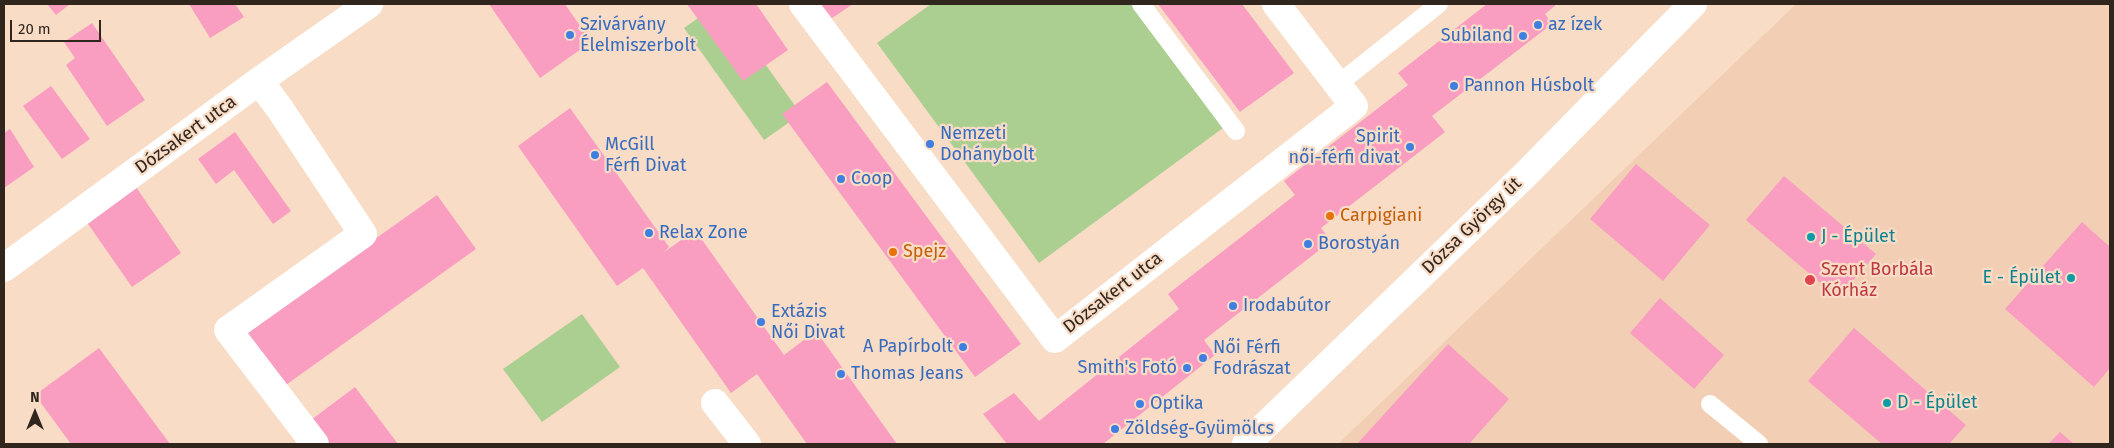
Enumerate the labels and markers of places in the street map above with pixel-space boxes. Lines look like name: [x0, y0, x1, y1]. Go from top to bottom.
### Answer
place label: Szivárvány Élelmiszerbolt: [580, 14, 696, 56]
place label: az ízek: [1548, 14, 1602, 36]
marker: az ízek: [1532, 19, 1544, 31]
place label: Subiland: [1441, 25, 1513, 47]
marker: Szivárvány Élelmiszerbolt: [564, 29, 576, 41]
marker: Subiland: [1517, 30, 1529, 42]
place label: Pannon Húsbolt: [1464, 75, 1594, 97]
marker: Pannon Húsbolt: [1448, 80, 1460, 92]
place label: Nemzeti Dohánybolt: [940, 123, 1035, 166]
place label: Spirit női-férfi divat: [1288, 126, 1400, 168]
place label: McGill Férfi Divat: [605, 134, 687, 176]
marker: Nemzeti Dohánybolt: [924, 138, 936, 150]
marker: Spirit női-férfi divat: [1404, 141, 1416, 153]
marker: McGill Férfi Divat: [589, 149, 601, 161]
place label: Coop: [851, 168, 892, 190]
marker: Coop: [835, 173, 847, 185]
place label: Carpigiani: [1340, 205, 1422, 227]
marker: Carpigiani: [1324, 210, 1336, 222]
place label: Relax Zone: [659, 222, 748, 244]
place label: J - Épület: [1821, 226, 1895, 248]
marker: Relax Zone: [643, 227, 655, 239]
marker: J - Épület: [1805, 231, 1817, 243]
place label: Borostyán: [1318, 233, 1400, 255]
marker: Borostyán: [1302, 238, 1314, 250]
place label: Spejz: [903, 241, 946, 263]
marker: Spejz: [887, 246, 899, 258]
place label: Szent Borbála Kórház: [1821, 259, 1933, 302]
place label: E - Épület: [1982, 267, 2061, 289]
marker: E - Épület: [2065, 272, 2077, 284]
marker: Szent Borbála Kórház: [1803, 273, 1817, 287]
place label: Irodabútor: [1243, 295, 1331, 317]
marker: Irodabútor: [1227, 300, 1239, 312]
place label: Extázis Női Divat: [771, 301, 845, 344]
marker: Extázis Női Divat: [755, 316, 767, 328]
place label: A Papírbolt: [863, 336, 953, 358]
place label: Női Férfi Fodrászat: [1213, 337, 1291, 379]
marker: A Papírbolt: [957, 341, 969, 353]
marker: Női Férfi Fodrászat: [1197, 352, 1209, 364]
place label: Smith's Fotó: [1077, 357, 1177, 379]
marker: Smith's Fotó: [1181, 362, 1193, 374]
place label: Thomas Jeans: [851, 363, 963, 385]
marker: Thomas Jeans: [835, 368, 847, 380]
place label: D - Épület: [1897, 392, 1977, 414]
place label: Optika: [1150, 393, 1203, 415]
marker: D - Épület: [1881, 397, 1893, 409]
marker: Optika: [1134, 398, 1146, 410]
place label: Zöldség-Gyümölcs: [1125, 418, 1274, 440]
marker: Zöldség-Gyümölcs: [1109, 423, 1121, 435]

